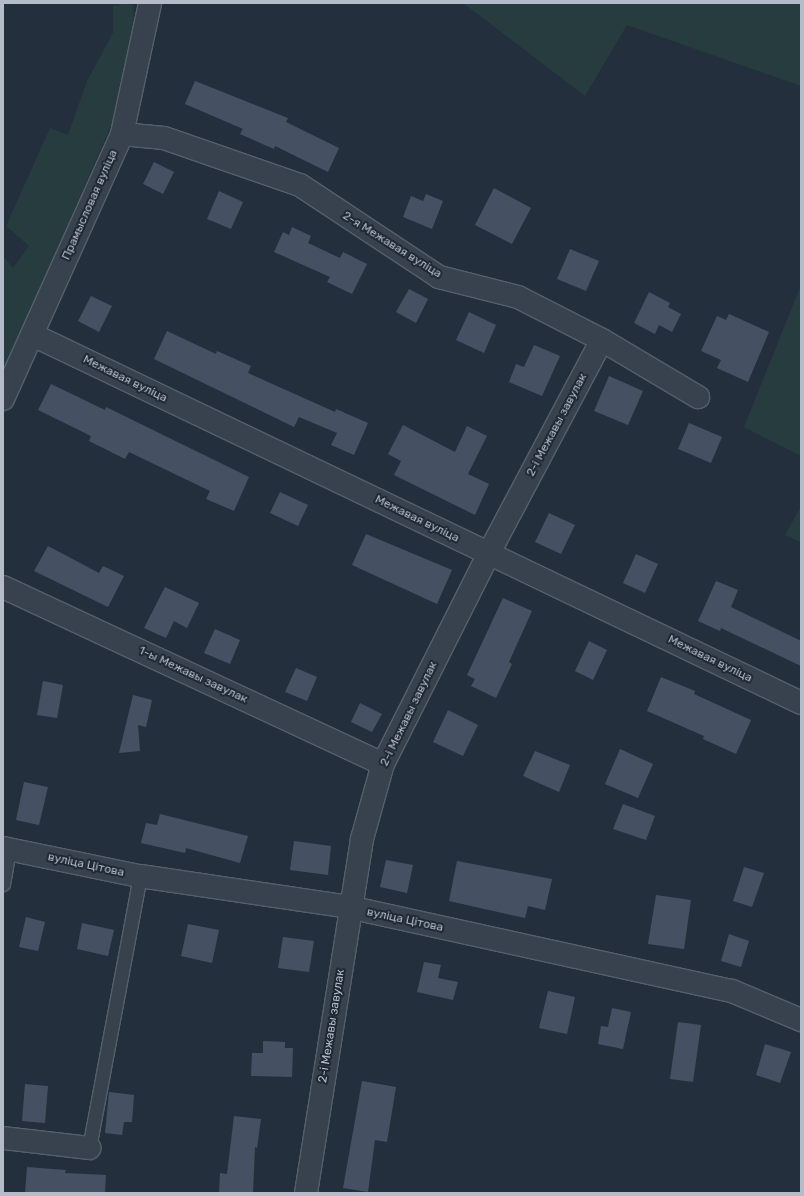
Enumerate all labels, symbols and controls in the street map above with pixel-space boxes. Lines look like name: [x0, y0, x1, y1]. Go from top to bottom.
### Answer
street label: Прамысловая вуліца: [59, 148, 121, 262]
street label: 2-я Межавая вуліца: [340, 209, 444, 281]
street label: Межавая вуліца: [80, 352, 170, 406]
street label: 2-і Межавы завулак: [524, 371, 590, 479]
street label: Межавая вуліца: [372, 492, 462, 546]
street label: Межавая вуліца: [665, 632, 755, 686]
street label: 1-ы Межавы завулак: [136, 643, 250, 707]
street label: 2-і Межавы завулак: [377, 659, 441, 769]
street label: вуліца Цітова: [46, 850, 126, 880]
street label: вуліца Цітова: [365, 905, 445, 935]
street label: 2-і Межавы завулак: [316, 968, 348, 1084]

